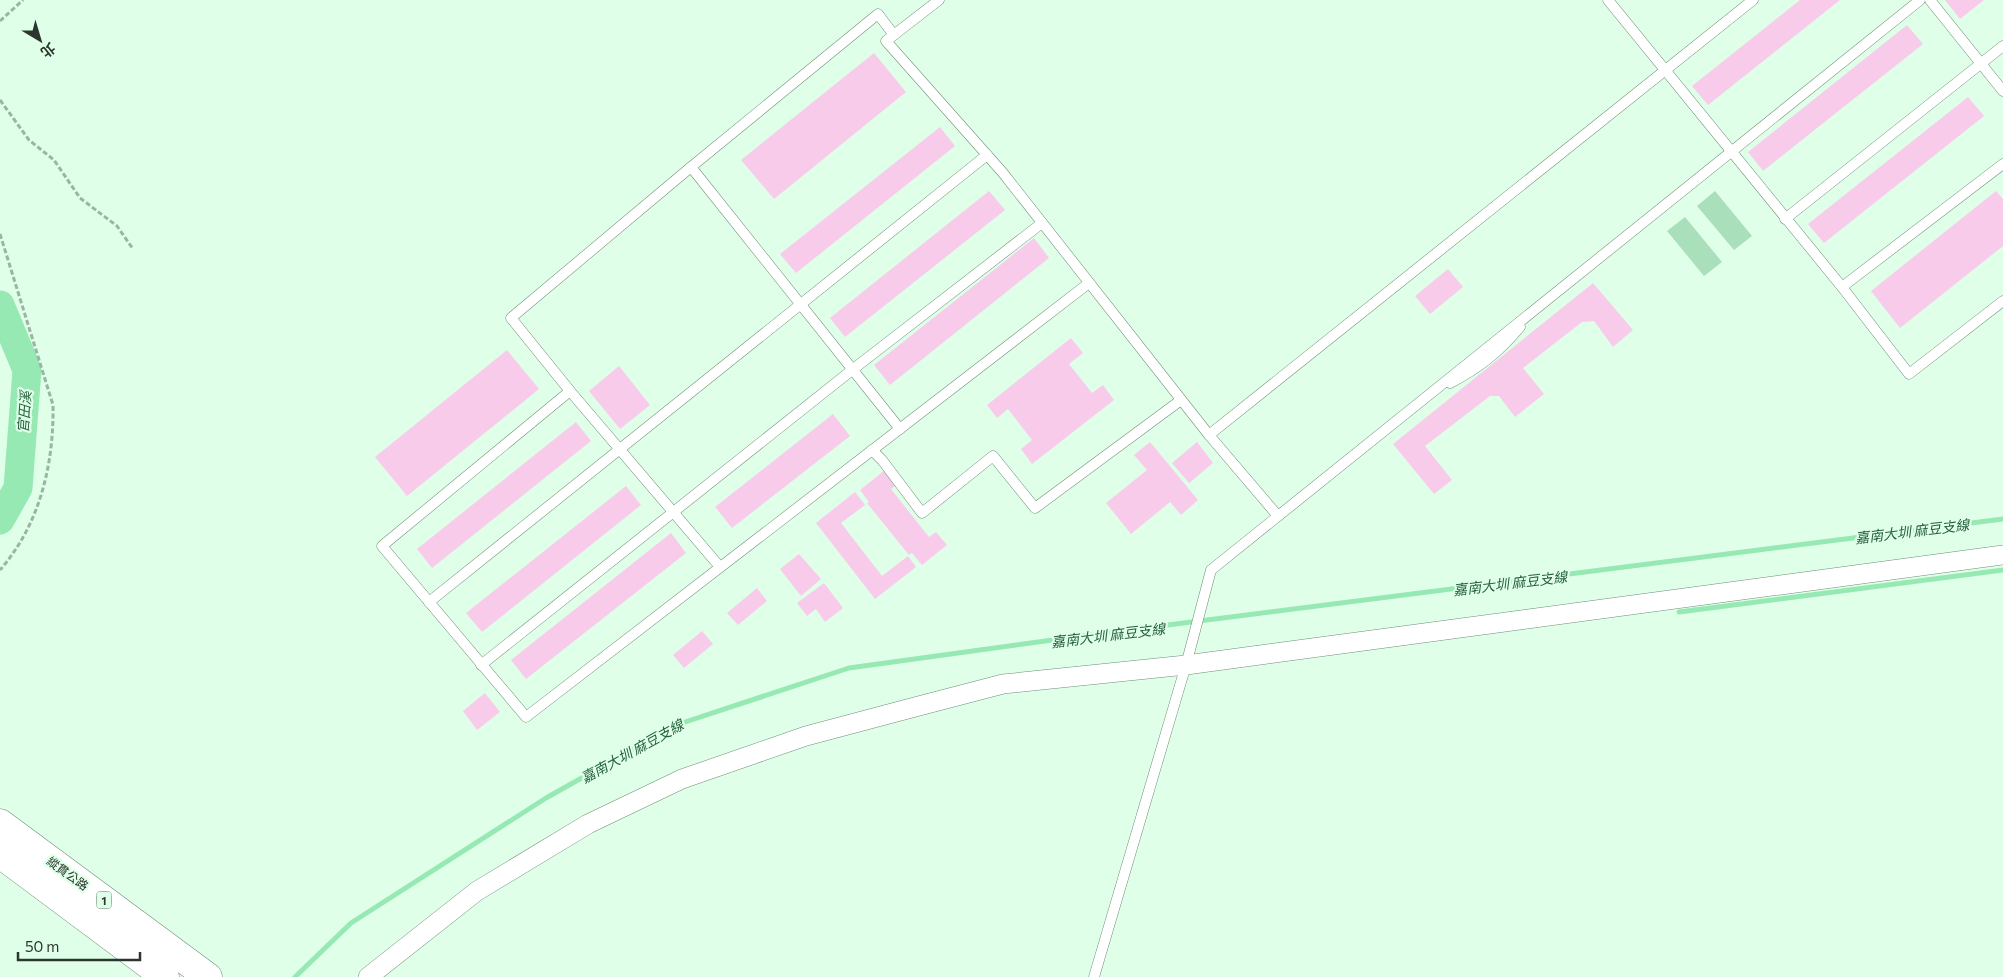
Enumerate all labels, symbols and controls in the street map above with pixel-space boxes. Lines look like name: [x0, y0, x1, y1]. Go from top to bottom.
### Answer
north arrow: [15, 15, 65, 65]
text: 北: [38, 40, 59, 62]
water label: 官田溪: [14, 388, 34, 434]
water label: 嘉南大圳 麻豆支線: [1854, 515, 1972, 546]
water label: 嘉南大圳 麻豆支線: [1452, 567, 1570, 598]
water label: 嘉南大圳 麻豆支線: [1050, 619, 1168, 650]
water label: 嘉南大圳 麻豆支線: [578, 715, 688, 786]
street label: 縱貫公路: [44, 853, 92, 893]
road number: 1: [96, 892, 112, 908]
scale bar: [18, 930, 140, 962]
text: 50 m: [25, 937, 59, 955]

